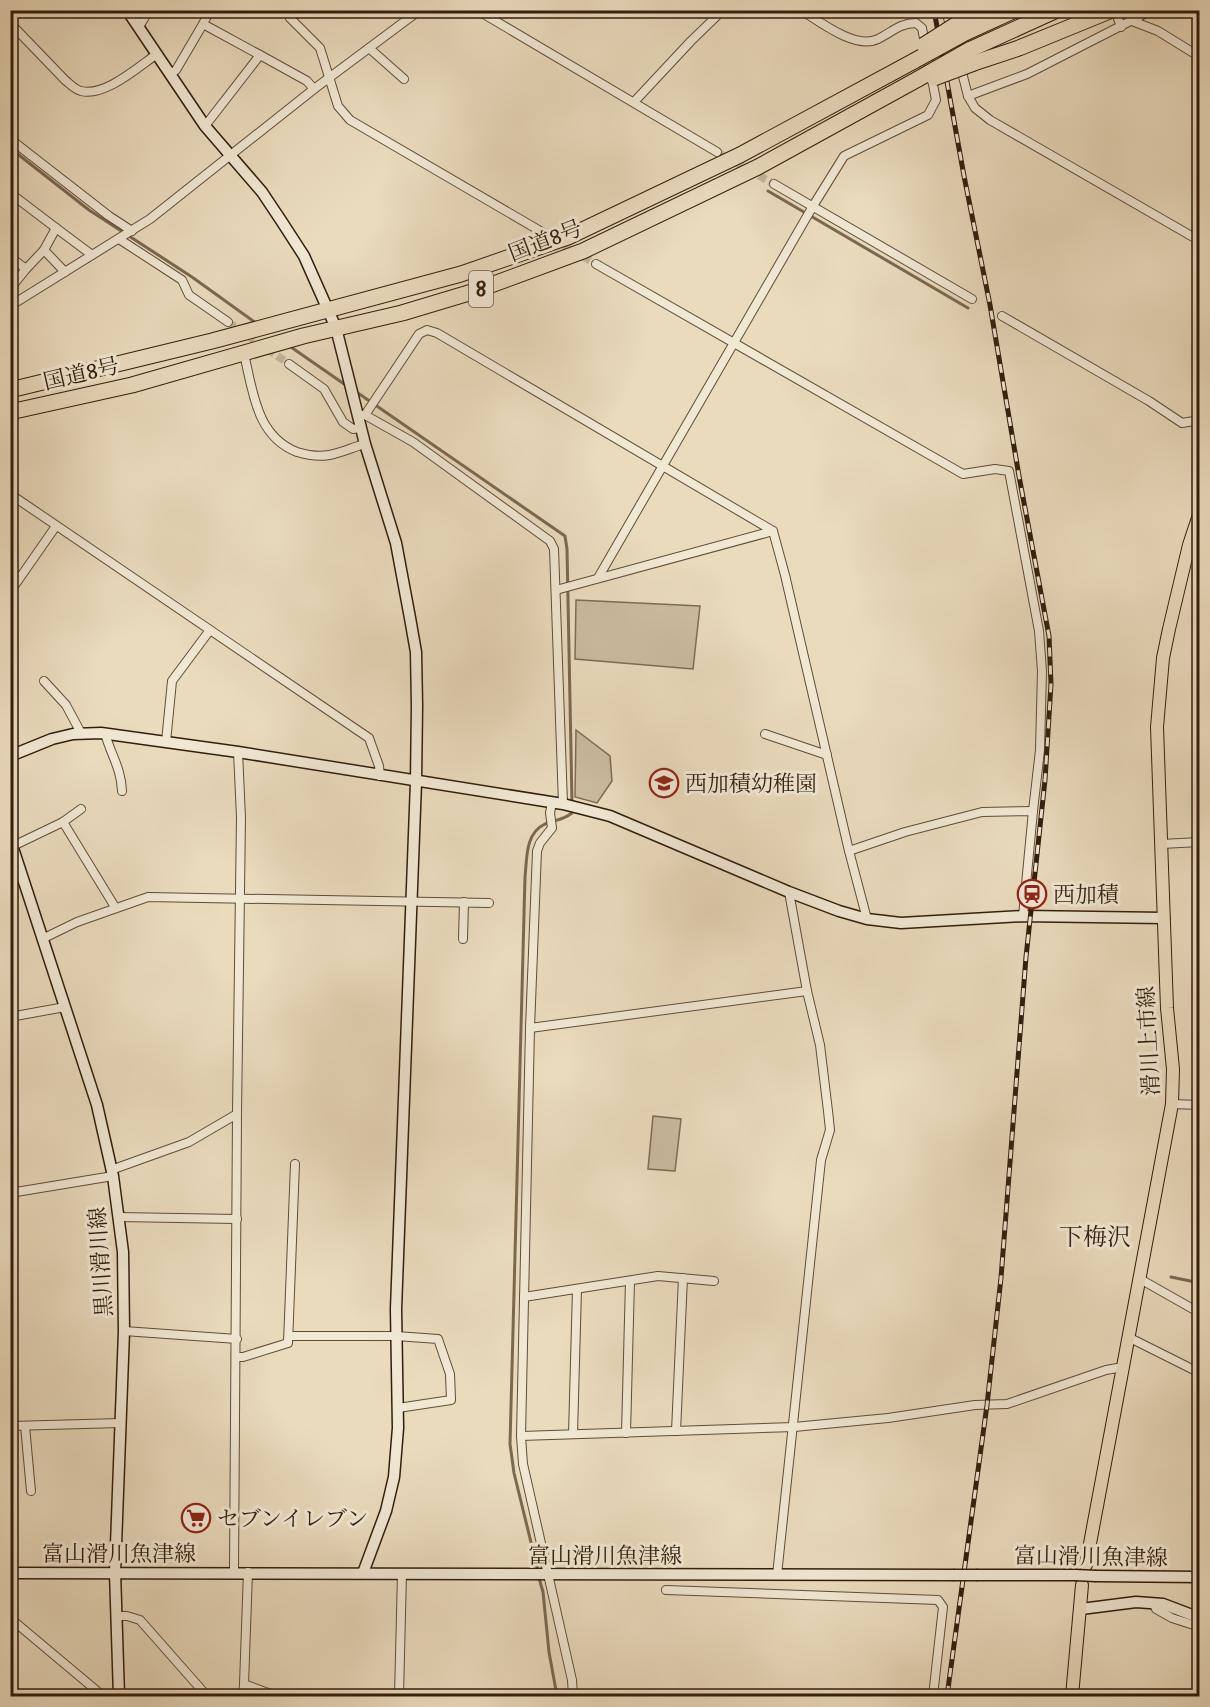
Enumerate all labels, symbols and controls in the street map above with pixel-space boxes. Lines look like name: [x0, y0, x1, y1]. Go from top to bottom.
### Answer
street label: 国道8号: [505, 215, 586, 268]
road number: 8: [469, 271, 493, 307]
street label: 国道8号: [41, 353, 122, 396]
school or university icon: 西加積幼稚園: [648, 767, 680, 799]
place label: 西加積幼稚園: [685, 771, 817, 798]
station icon: 西加積: [1016, 878, 1048, 910]
place label: 西加積: [1053, 882, 1119, 909]
street label: 滑川上市線: [1133, 985, 1166, 1097]
street label: 黒川滑川線: [84, 1206, 119, 1318]
district label: 下梅沢: [1059, 1223, 1131, 1253]
supermarket icon: セブンイレブン: [180, 1502, 212, 1534]
place label: セブンイレブン: [217, 1506, 368, 1533]
street label: 富山滑川魚津線: [42, 1541, 196, 1568]
street label: 富山滑川魚津線: [528, 1543, 682, 1570]
street label: 富山滑川魚津線: [1014, 1543, 1168, 1572]

